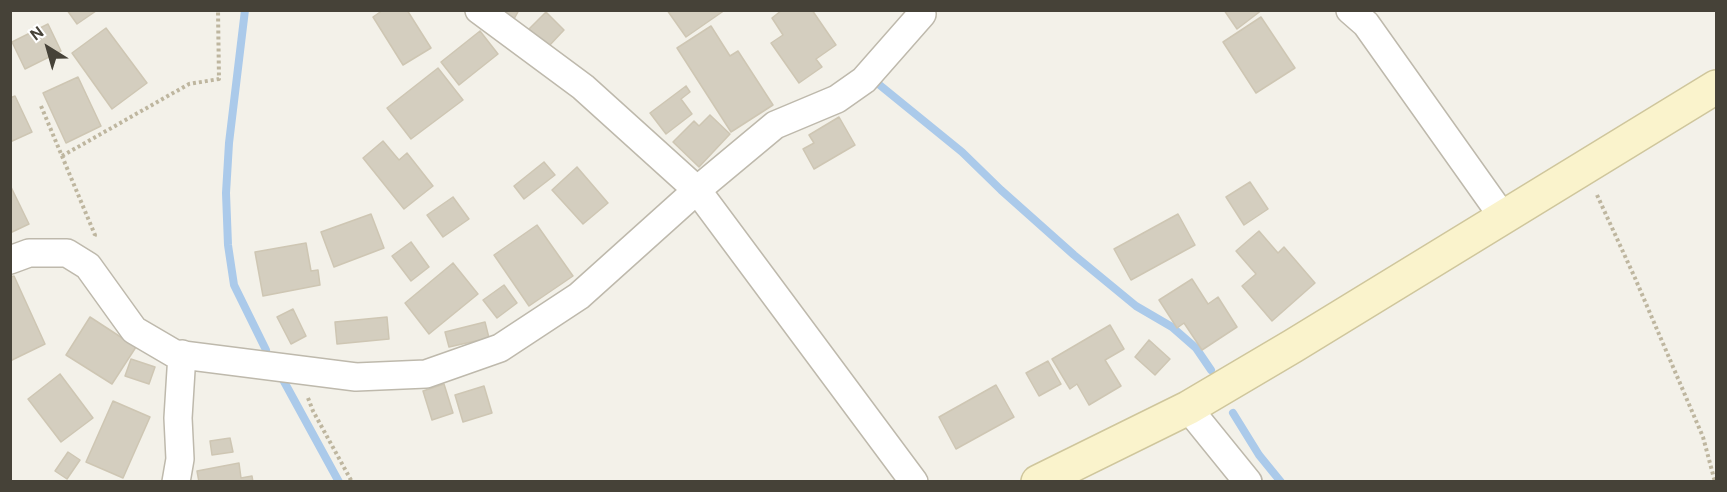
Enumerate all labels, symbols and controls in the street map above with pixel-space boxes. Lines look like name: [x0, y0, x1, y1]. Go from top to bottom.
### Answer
north arrow: [18, 18, 78, 78]
text: N: [26, 21, 48, 45]

